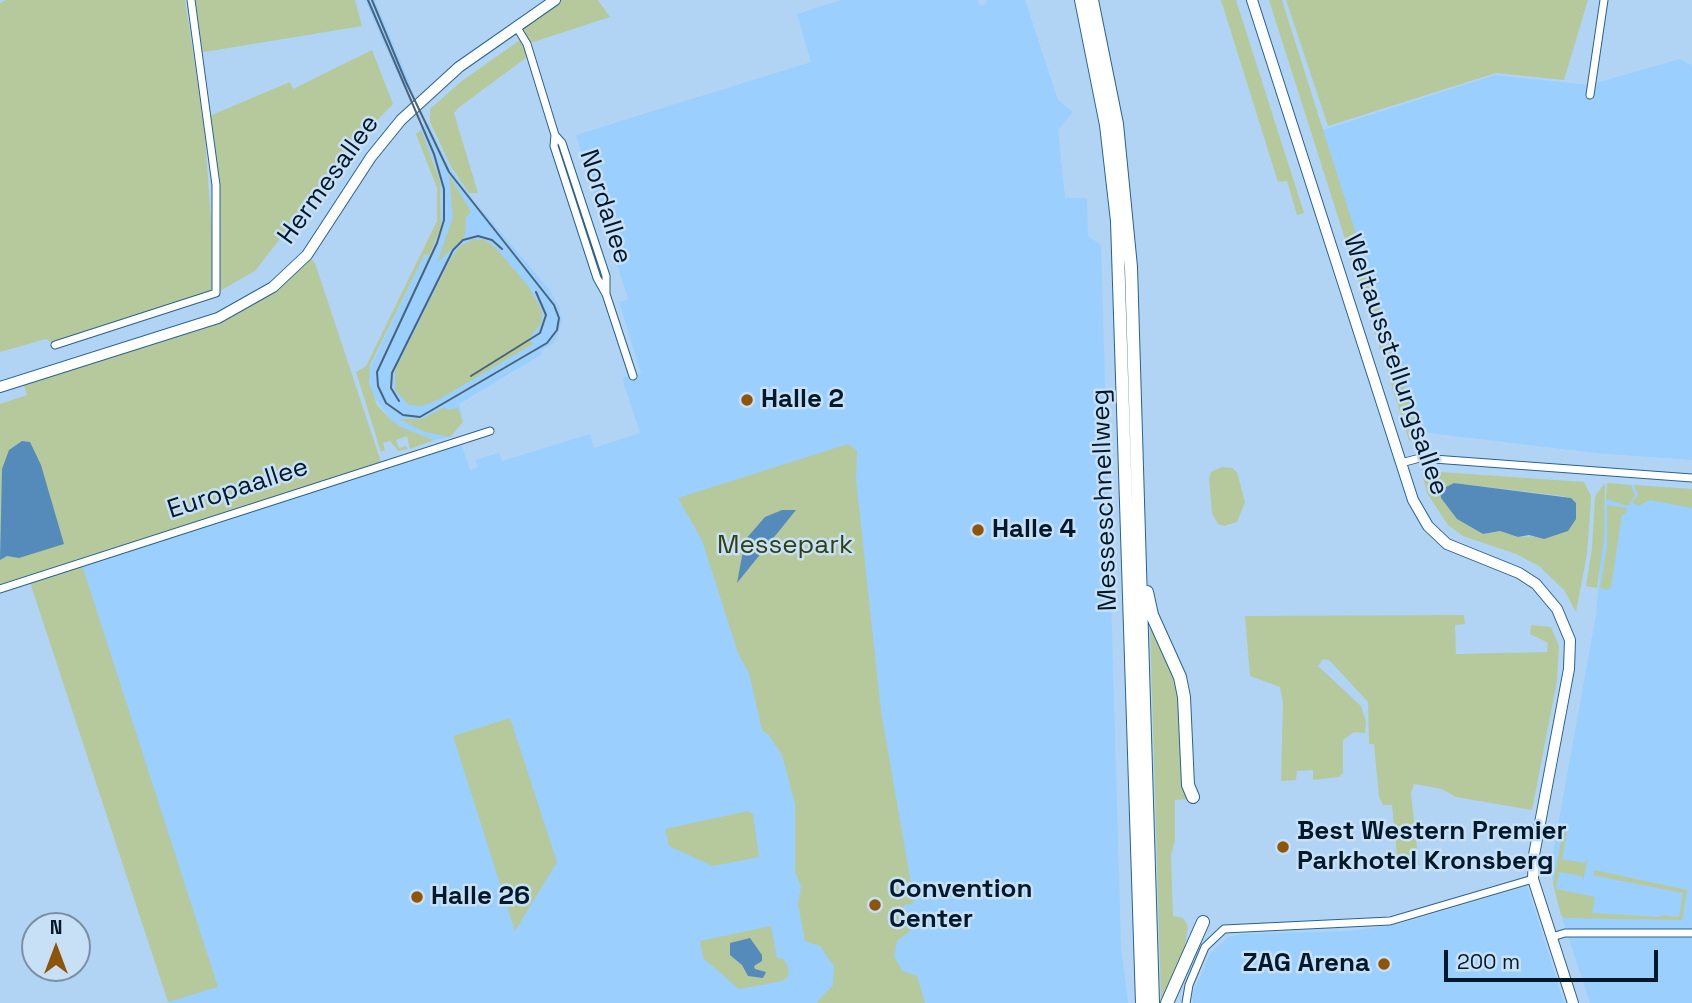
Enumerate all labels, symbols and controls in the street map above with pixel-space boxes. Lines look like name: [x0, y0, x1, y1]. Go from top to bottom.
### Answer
street label: Hermesallee: [272, 109, 386, 251]
street label: Nordallee: [572, 146, 638, 268]
street label: Weltausstellungsallee: [1336, 230, 1454, 500]
place label: Halle 2: [761, 384, 844, 416]
street label: Messeschnellweg: [1086, 388, 1124, 612]
marker: Halle 2: [739, 392, 755, 408]
street label: Europaallee: [164, 452, 312, 526]
place label: Halle 4: [992, 514, 1076, 546]
marker: Halle 4: [970, 522, 986, 538]
park label: Messepark: [717, 530, 853, 562]
place label: Best Western Premier Parkhotel Kronsberg: [1297, 816, 1567, 878]
marker: Best Western Premier Parkhotel Kronsberg: [1275, 839, 1291, 855]
place label: Convention Center: [889, 874, 1033, 936]
place label: Halle 26: [431, 881, 530, 913]
marker: Halle 26: [409, 889, 425, 905]
marker: Convention Center: [867, 897, 883, 913]
north arrow: [21, 912, 91, 982]
text: N: [50, 915, 62, 940]
scale bar: [1447, 936, 1660, 980]
place label: ZAG Arena: [1243, 948, 1370, 980]
text: 200 m: [1457, 948, 1520, 975]
marker: ZAG Arena: [1376, 956, 1392, 972]

